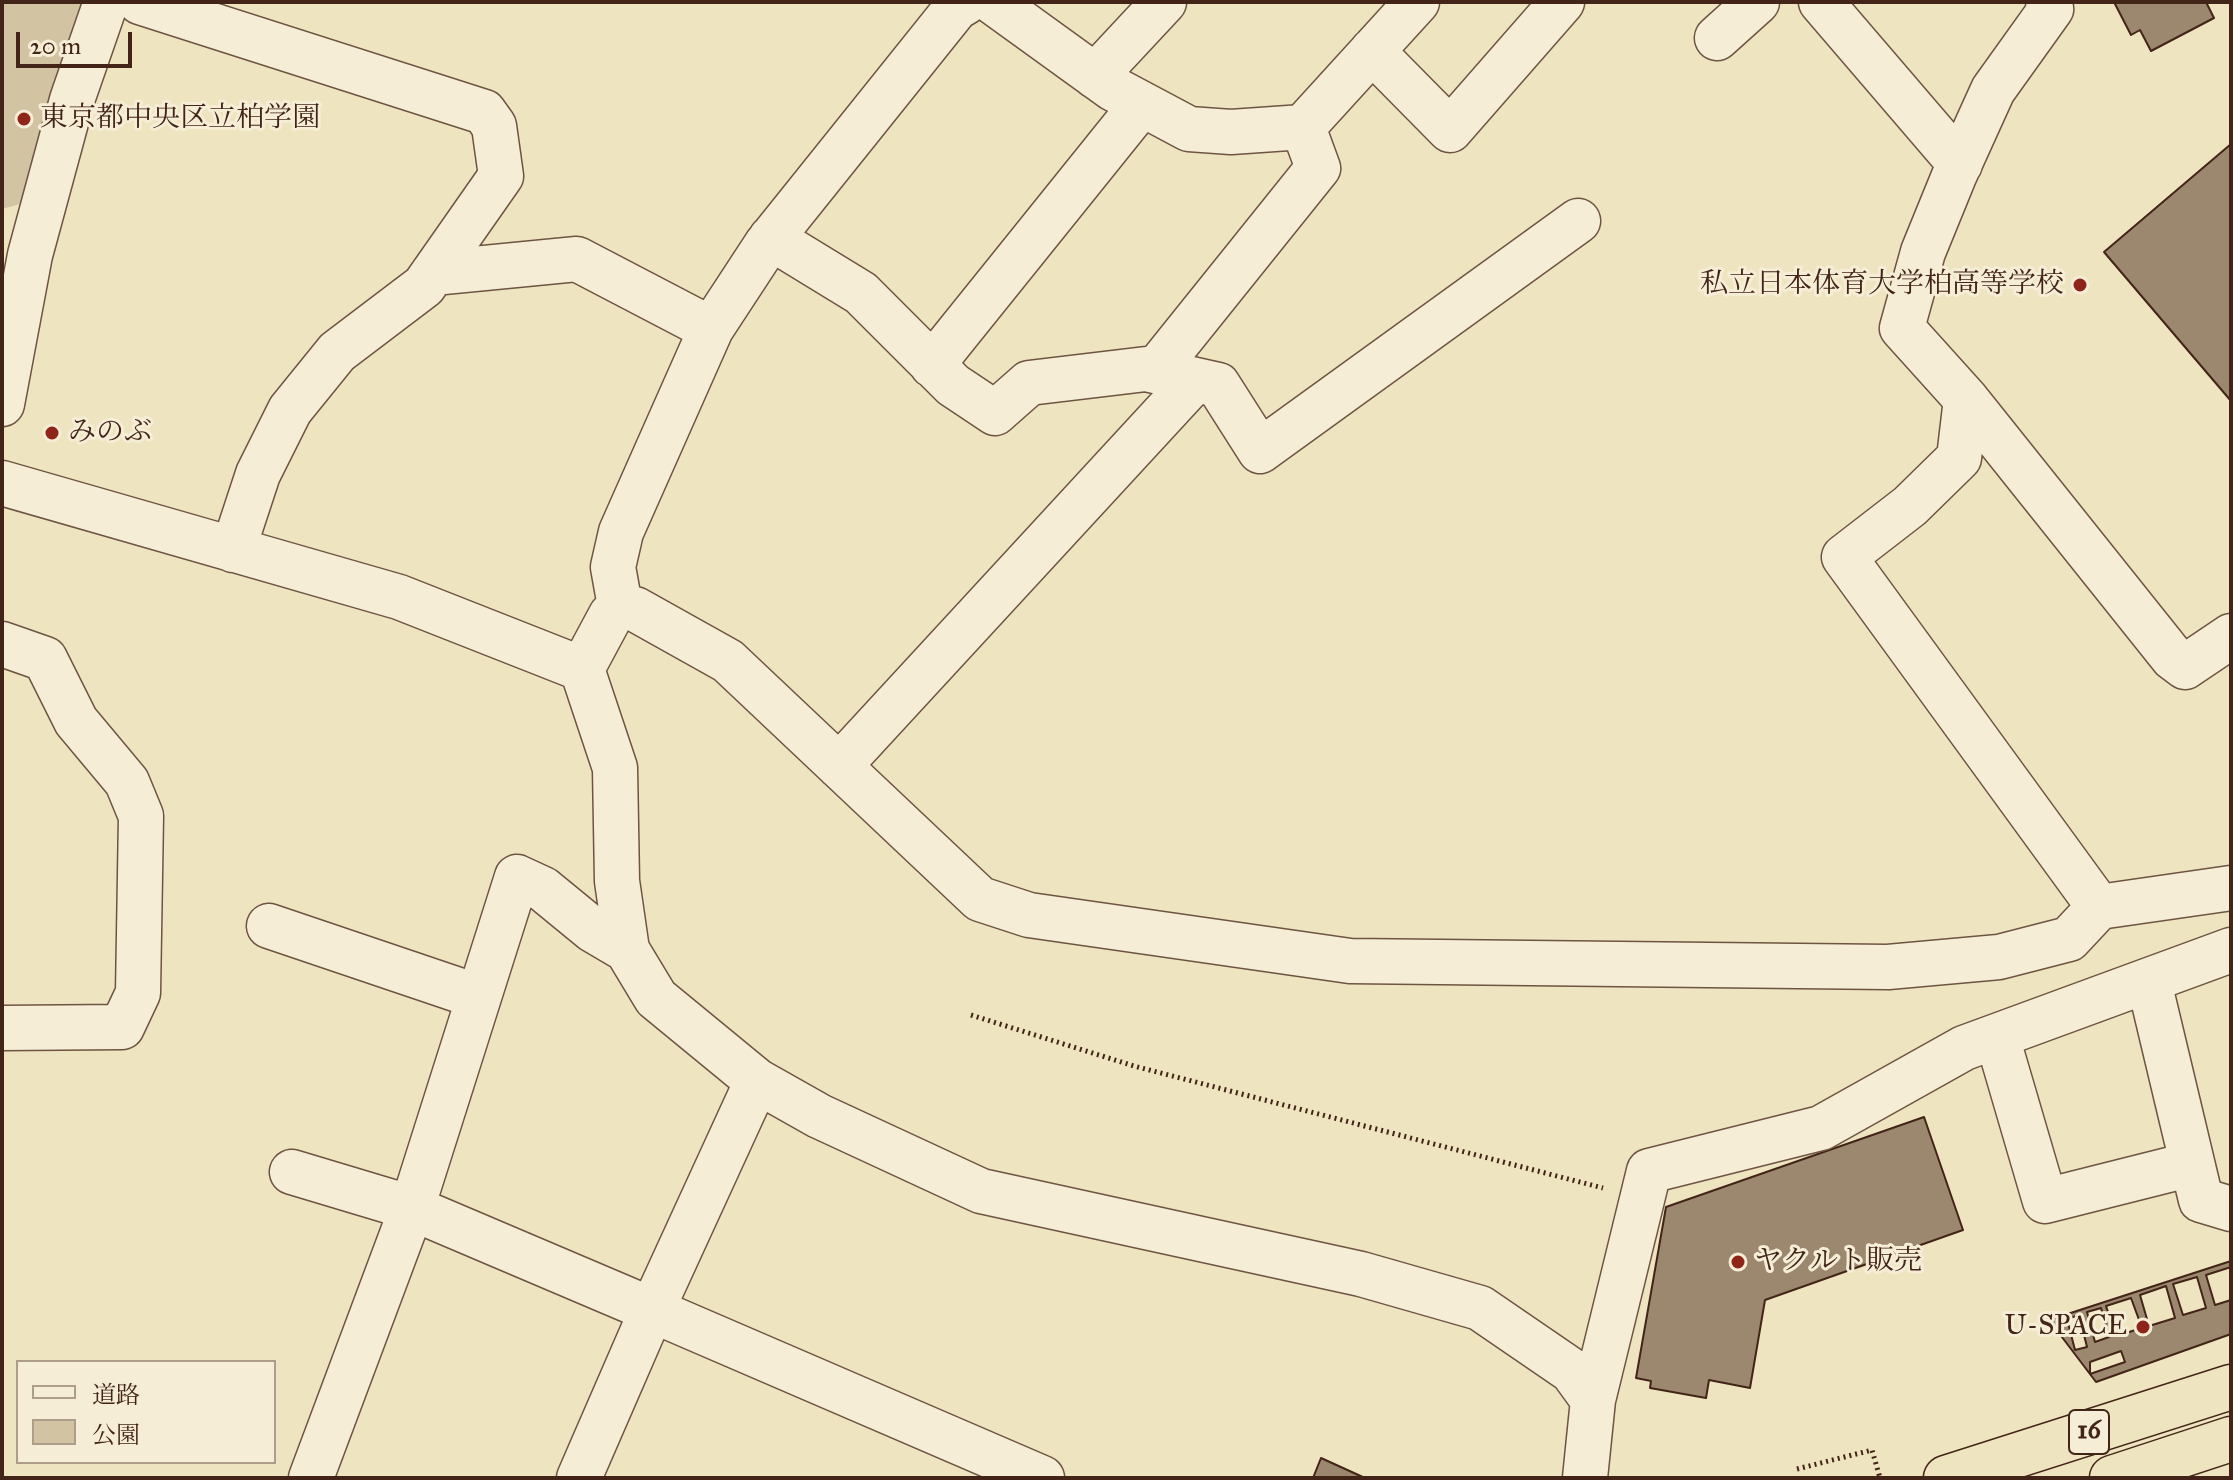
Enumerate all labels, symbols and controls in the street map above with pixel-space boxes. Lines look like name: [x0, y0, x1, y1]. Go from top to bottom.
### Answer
scale bar: [20, 16, 136, 66]
text: 20 m: [30, 31, 81, 61]
place label: 東京都中央区立柏学園: [40, 102, 320, 136]
marker: 東京都中央区立柏学園: [15, 110, 33, 128]
place label: 私立日本体育大学柏高等学校: [1700, 268, 2064, 302]
marker: 私立日本体育大学柏高等学校: [2071, 276, 2089, 294]
place label: みのぶ: [68, 416, 152, 450]
marker: みのぶ: [43, 424, 61, 442]
place label: ヤクルト販売: [1754, 1245, 1922, 1279]
marker: ヤクルト販売: [1729, 1253, 1747, 1271]
place label: U-SPACE: [2005, 1310, 2127, 1344]
marker: U-SPACE: [2134, 1318, 2152, 1336]
legend: [16, 1360, 276, 1464]
text: 道路: [92, 1380, 140, 1410]
road number: 16: [2069, 1410, 2109, 1454]
text: 公園: [92, 1420, 140, 1450]

